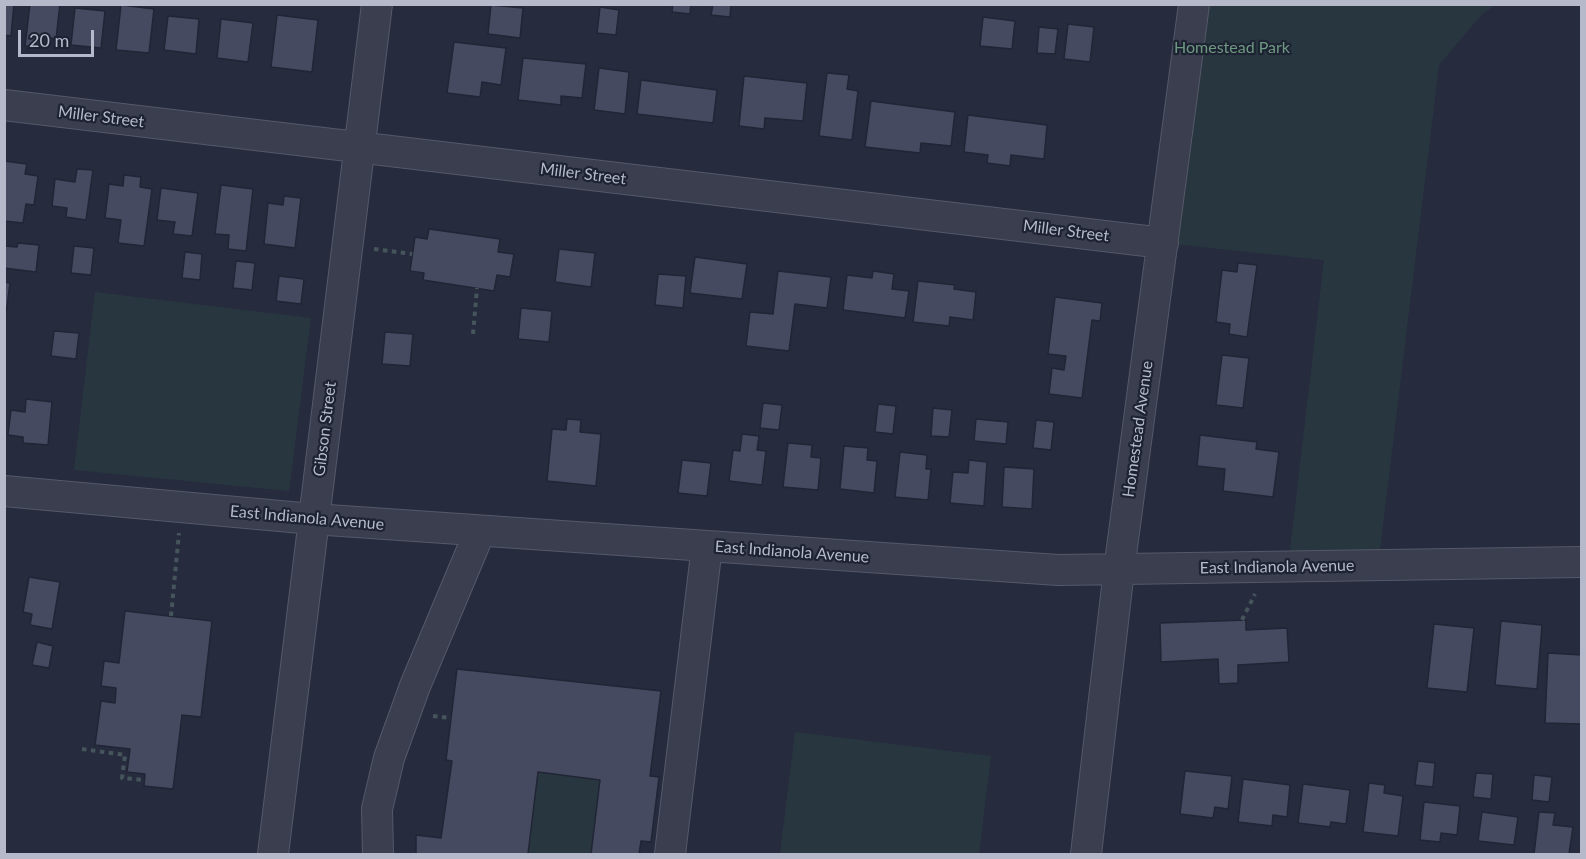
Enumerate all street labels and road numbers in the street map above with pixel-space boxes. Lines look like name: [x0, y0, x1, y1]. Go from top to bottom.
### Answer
street label: Miller Street: [57, 102, 145, 132]
street label: Miller Street: [539, 159, 627, 189]
street label: Miller Street: [1022, 216, 1110, 246]
street label: Homestead Avenue: [1119, 359, 1157, 499]
street label: Gibson Street: [310, 380, 340, 478]
street label: East Indianola Avenue: [229, 502, 385, 534]
street label: East Indianola Avenue: [714, 537, 870, 567]
street label: East Indianola Avenue: [1200, 556, 1354, 578]

